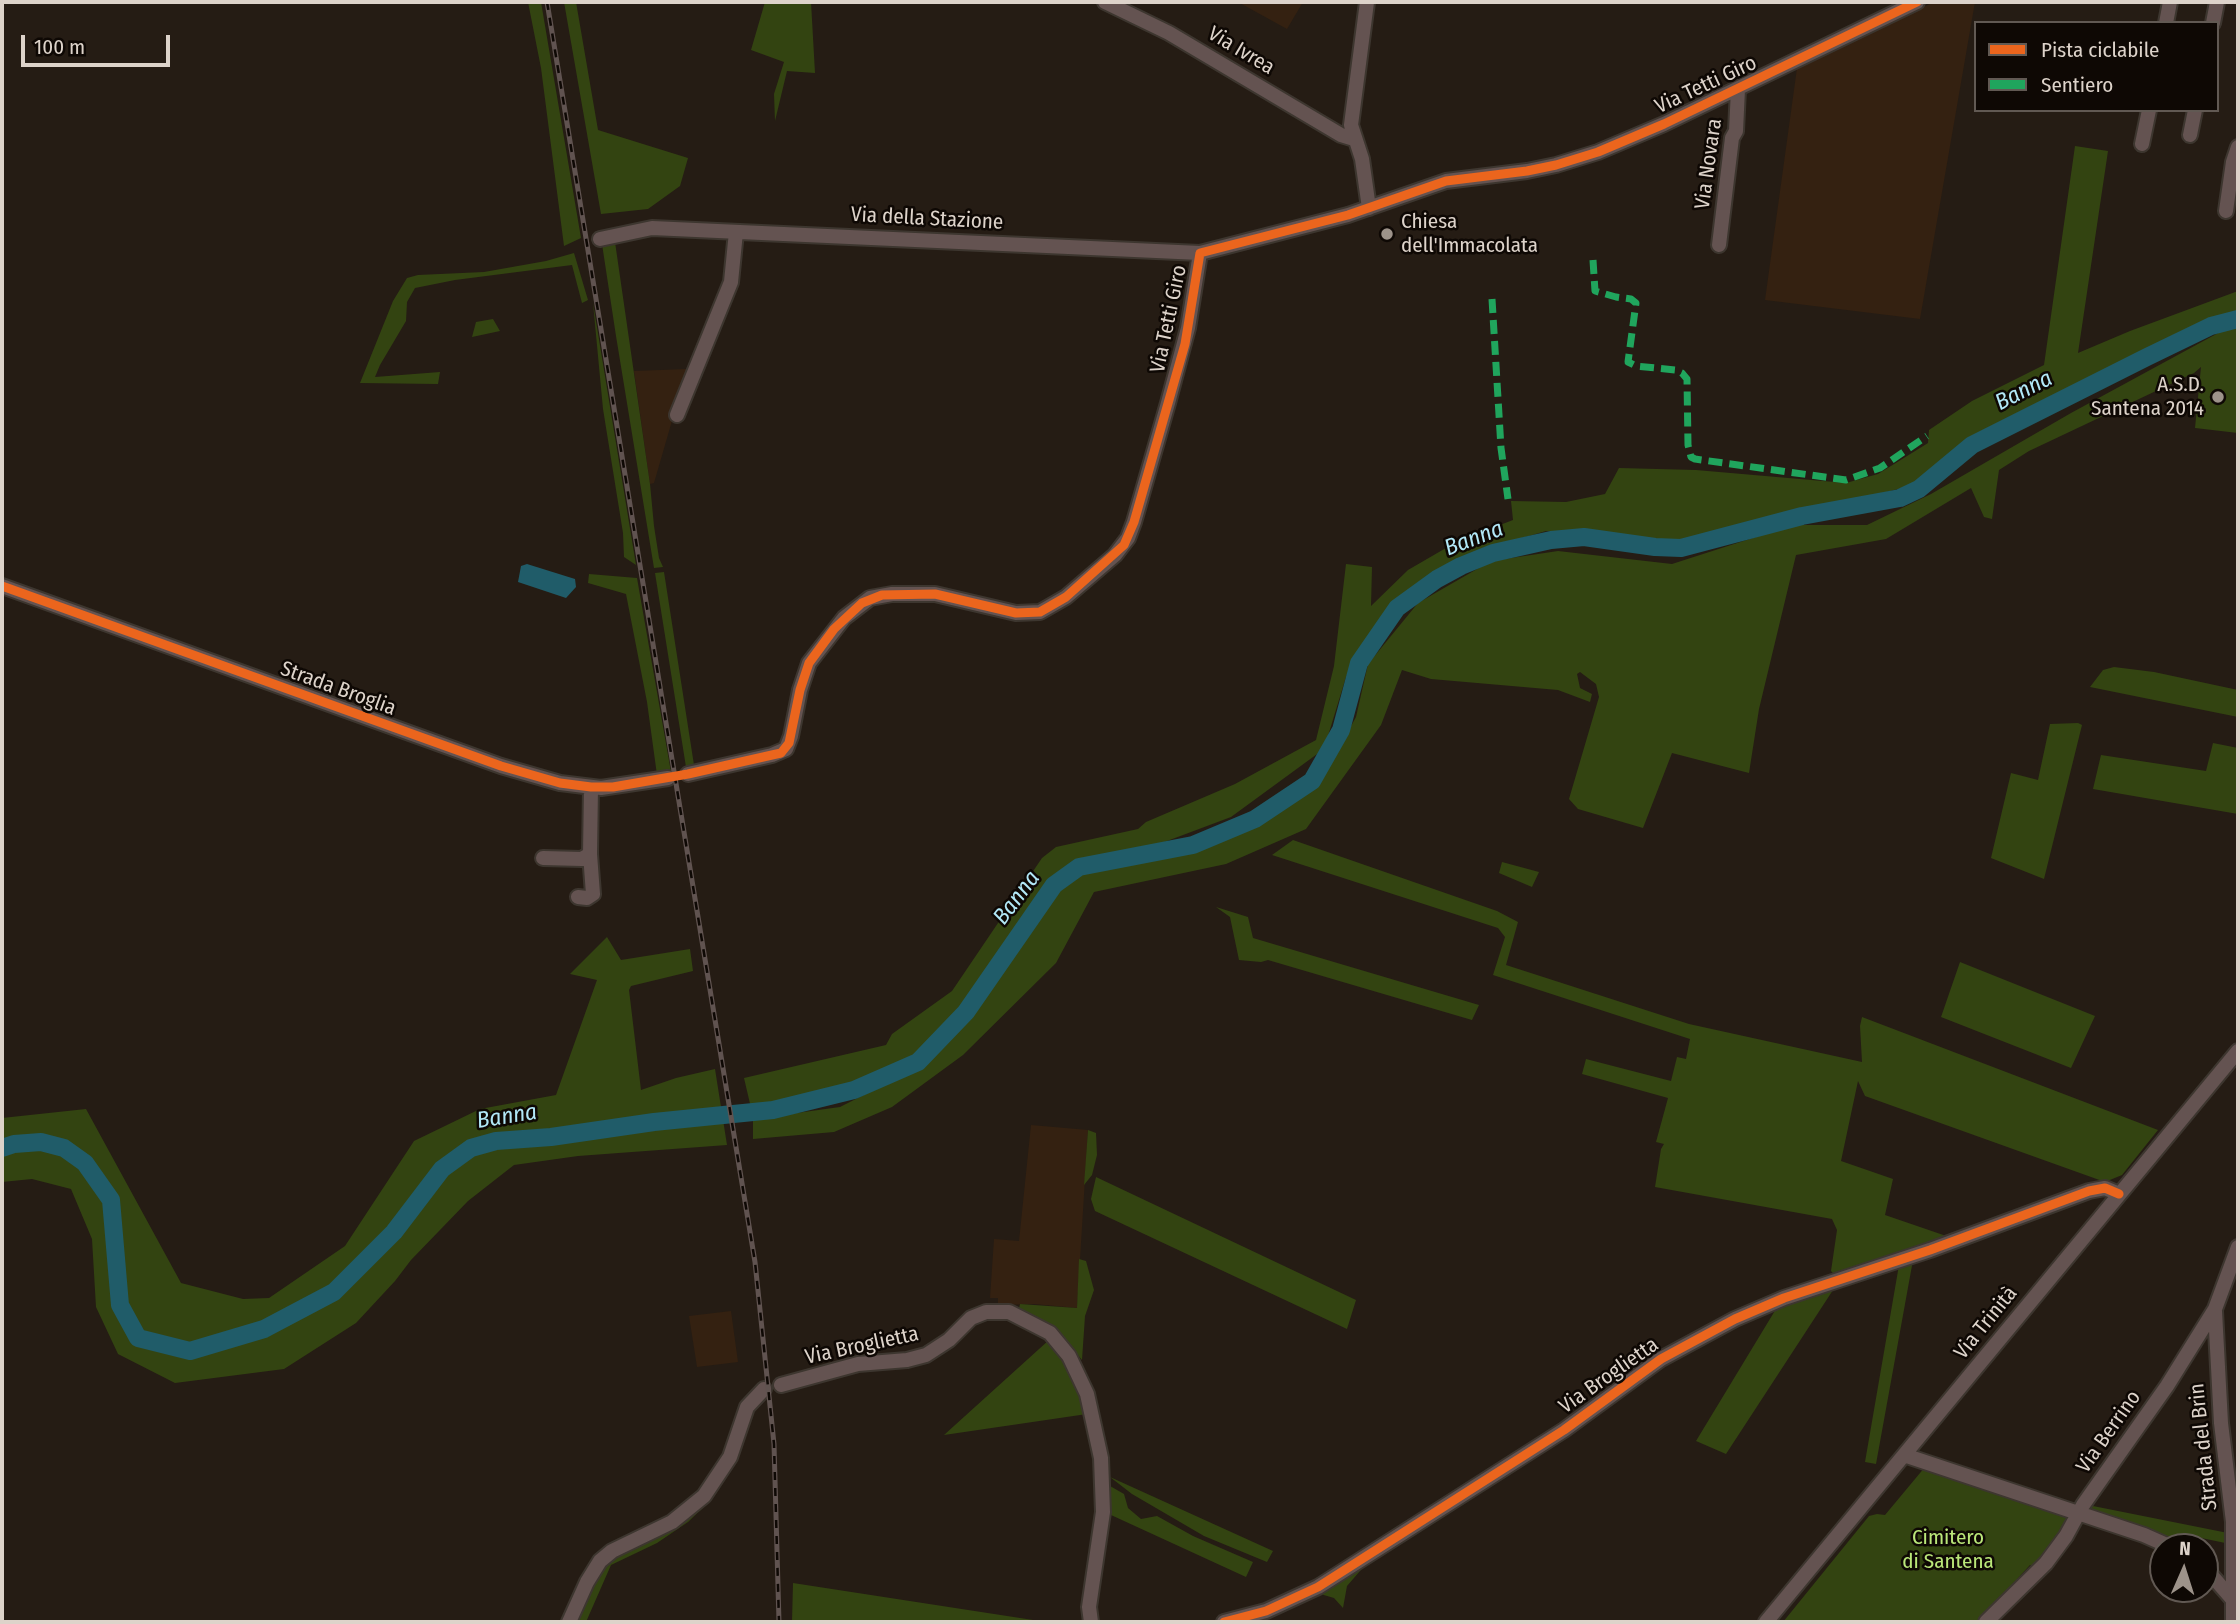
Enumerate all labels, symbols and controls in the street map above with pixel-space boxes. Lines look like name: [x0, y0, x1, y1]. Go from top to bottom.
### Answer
scale bar: [24, 21, 173, 65]
street label: Via Ivrea: [1203, 21, 1279, 81]
legend: [1974, 21, 2219, 112]
text: 100 m: [34, 34, 85, 60]
text: Pista ciclabile: [2041, 37, 2159, 63]
street label: Via Tetti Giro: [1651, 51, 1761, 119]
text: Sentiero: [2041, 72, 2113, 98]
street label: Via Novara: [1690, 117, 1728, 211]
street label: Via della Stazione: [850, 202, 1004, 236]
place label: Chiesa dell'Immacolata: [1401, 209, 1538, 259]
marker: Chiesa dell'Immacolata: [1379, 226, 1395, 242]
street label: Via Tetti Giro: [1145, 263, 1193, 375]
water label: Banna: [1991, 365, 2057, 417]
place label: A.S.D. Santena 2014: [2091, 372, 2204, 422]
marker: A.S.D. Santena 2014: [2210, 389, 2226, 405]
water label: Banna: [1441, 515, 1507, 563]
street label: Strada Broglia: [277, 656, 399, 722]
water label: Banna: [988, 866, 1046, 930]
water label: Banna: [475, 1099, 539, 1135]
street label: Via Trinità: [1949, 1282, 2023, 1364]
street label: Via Broglietta: [803, 1322, 921, 1370]
street label: Via Broglietta: [1554, 1333, 1664, 1419]
street label: Strada del Brin: [2185, 1382, 2223, 1512]
street label: Via Berrino: [2071, 1386, 2147, 1478]
park label: Cimitero di Santena: [1902, 1525, 1994, 1575]
north arrow: [2149, 1533, 2219, 1603]
text: N: [2179, 1537, 2191, 1560]

